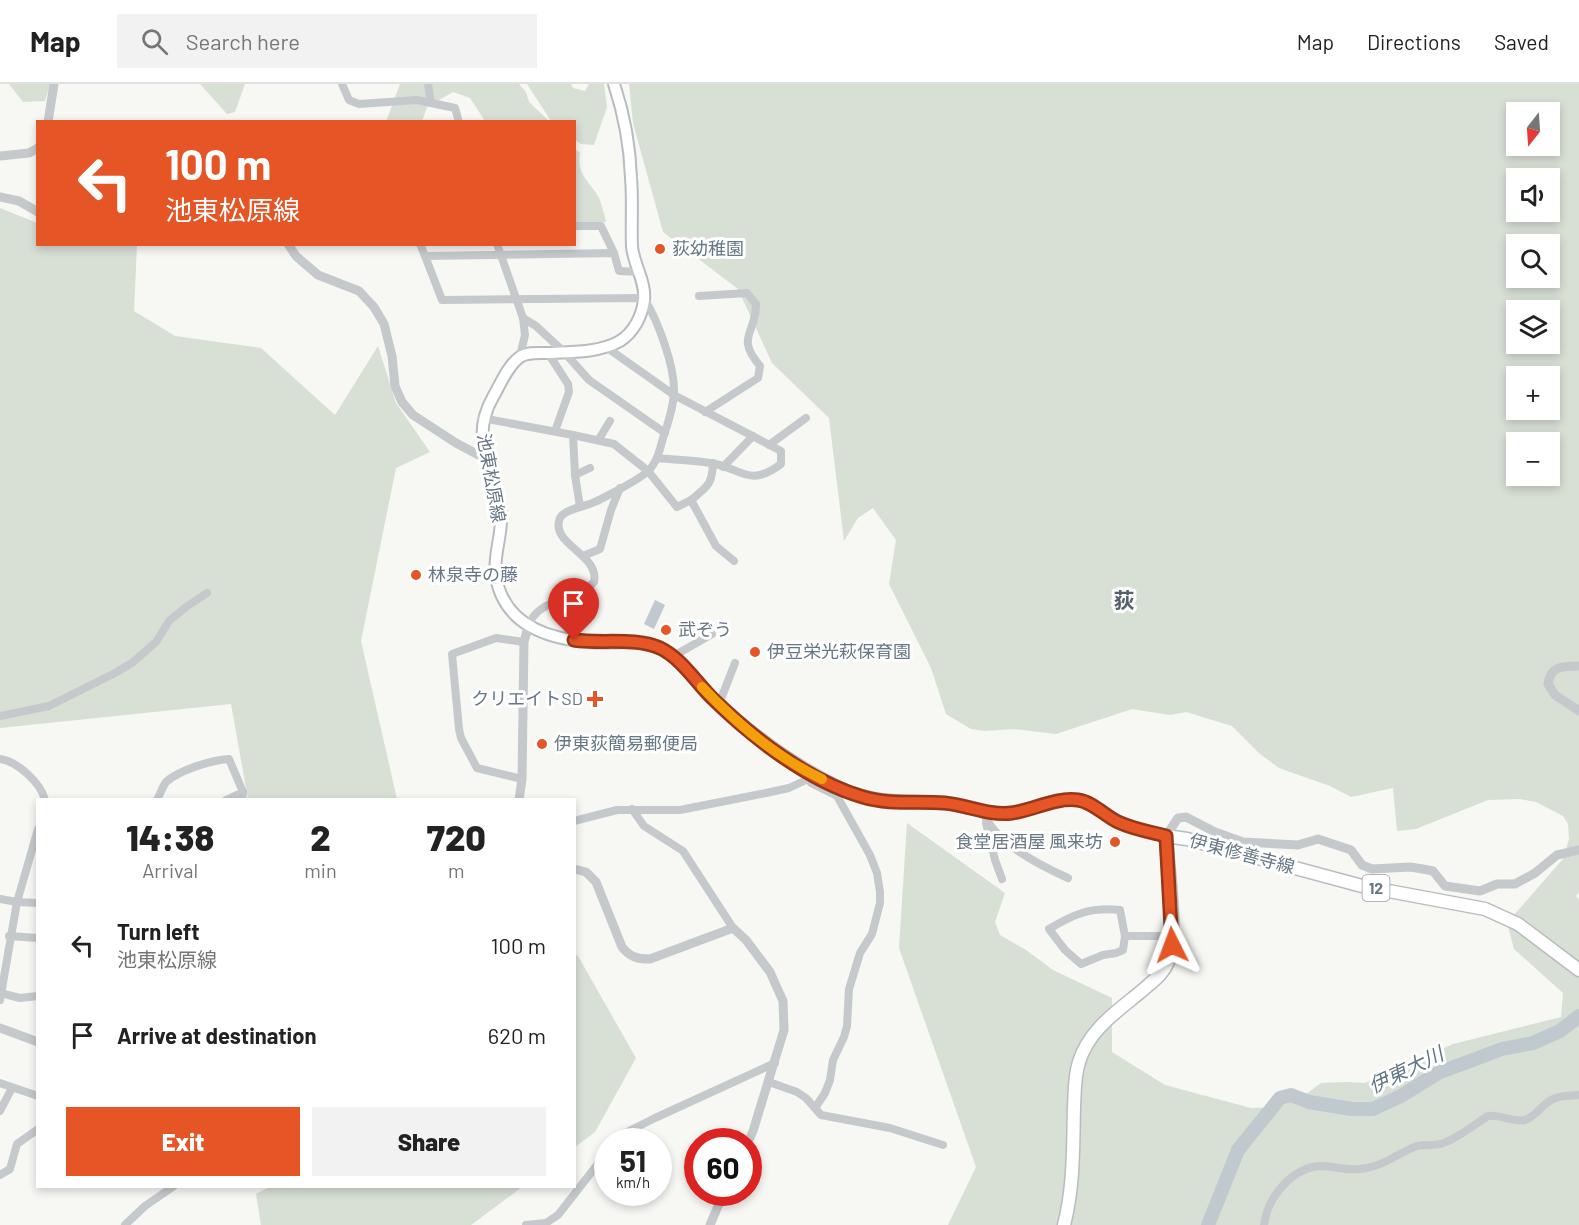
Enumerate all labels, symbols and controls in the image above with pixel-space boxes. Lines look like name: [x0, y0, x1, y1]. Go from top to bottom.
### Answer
search box: [117, 14, 537, 68]
text: Map: [30, 24, 81, 58]
icon: search: [138, 25, 171, 58]
text: Search here: [186, 28, 300, 54]
text: Map: [1297, 29, 1334, 54]
text: Directions: [1367, 29, 1461, 54]
text: Saved: [1494, 29, 1549, 54]
north arrow: [1506, 102, 1560, 156]
map controls: [1506, 102, 1560, 486]
text: 100 m: [165, 138, 271, 188]
icon: left: [66, 144, 144, 222]
button: sound: [1506, 168, 1560, 222]
text: 池東松原線: [165, 193, 300, 225]
button: search: [1506, 234, 1560, 288]
place label: 荻幼稚園: [672, 237, 744, 259]
marker: 荻幼稚園: [653, 242, 667, 256]
button: layers: [1506, 300, 1560, 354]
button: +: [1506, 366, 1560, 420]
street label: 池東松原線: [473, 432, 511, 524]
button: −: [1506, 432, 1560, 486]
place label: 林泉寺の藤: [428, 563, 518, 585]
marker: 林泉寺の藤: [409, 568, 423, 582]
pin: [548, 578, 599, 640]
icon: arrive: [557, 587, 590, 620]
district label: 荻: [1114, 587, 1135, 612]
place label: 武ぞう: [678, 618, 732, 640]
marker: 武ぞう: [659, 623, 673, 637]
place label: 伊豆栄光萩保育園: [767, 640, 911, 662]
marker: 伊豆栄光萩保育園: [748, 645, 762, 659]
place label: クリエイトSD: [471, 687, 583, 709]
marker: クリエイトSD: [588, 692, 602, 706]
place label: 伊東荻簡易郵便局: [554, 732, 698, 754]
marker: 伊東荻簡易郵便局: [535, 737, 549, 751]
text: 14:38: [126, 815, 214, 858]
text: 2: [310, 815, 331, 858]
text: 720: [427, 815, 486, 858]
street label: 伊東修善寺線: [1187, 828, 1297, 878]
place label: 食堂居酒屋 風来坊: [955, 830, 1103, 852]
marker: 食堂居酒屋 風来坊: [1108, 835, 1122, 849]
text: Arrival: [142, 858, 198, 882]
text: min: [304, 858, 337, 882]
text: m: [448, 858, 465, 882]
road number: 12: [1362, 875, 1390, 901]
position arrow: [1140, 913, 1204, 977]
text: Turn left: [117, 918, 200, 944]
icon: left: [66, 929, 99, 962]
text: 100 m: [491, 932, 546, 958]
text: 池東松原線: [117, 947, 217, 971]
icon: arrive: [66, 1019, 99, 1052]
text: Arrive at destination: [117, 1022, 316, 1048]
text: 620 m: [488, 1022, 546, 1048]
water label: 伊東大川: [1364, 1040, 1449, 1097]
button: Exit: [66, 1107, 300, 1176]
button: Share: [312, 1107, 546, 1176]
speed limit sign: 60: [684, 1128, 762, 1206]
text: 51: [620, 1142, 646, 1178]
text: km/h: [616, 1173, 650, 1191]

